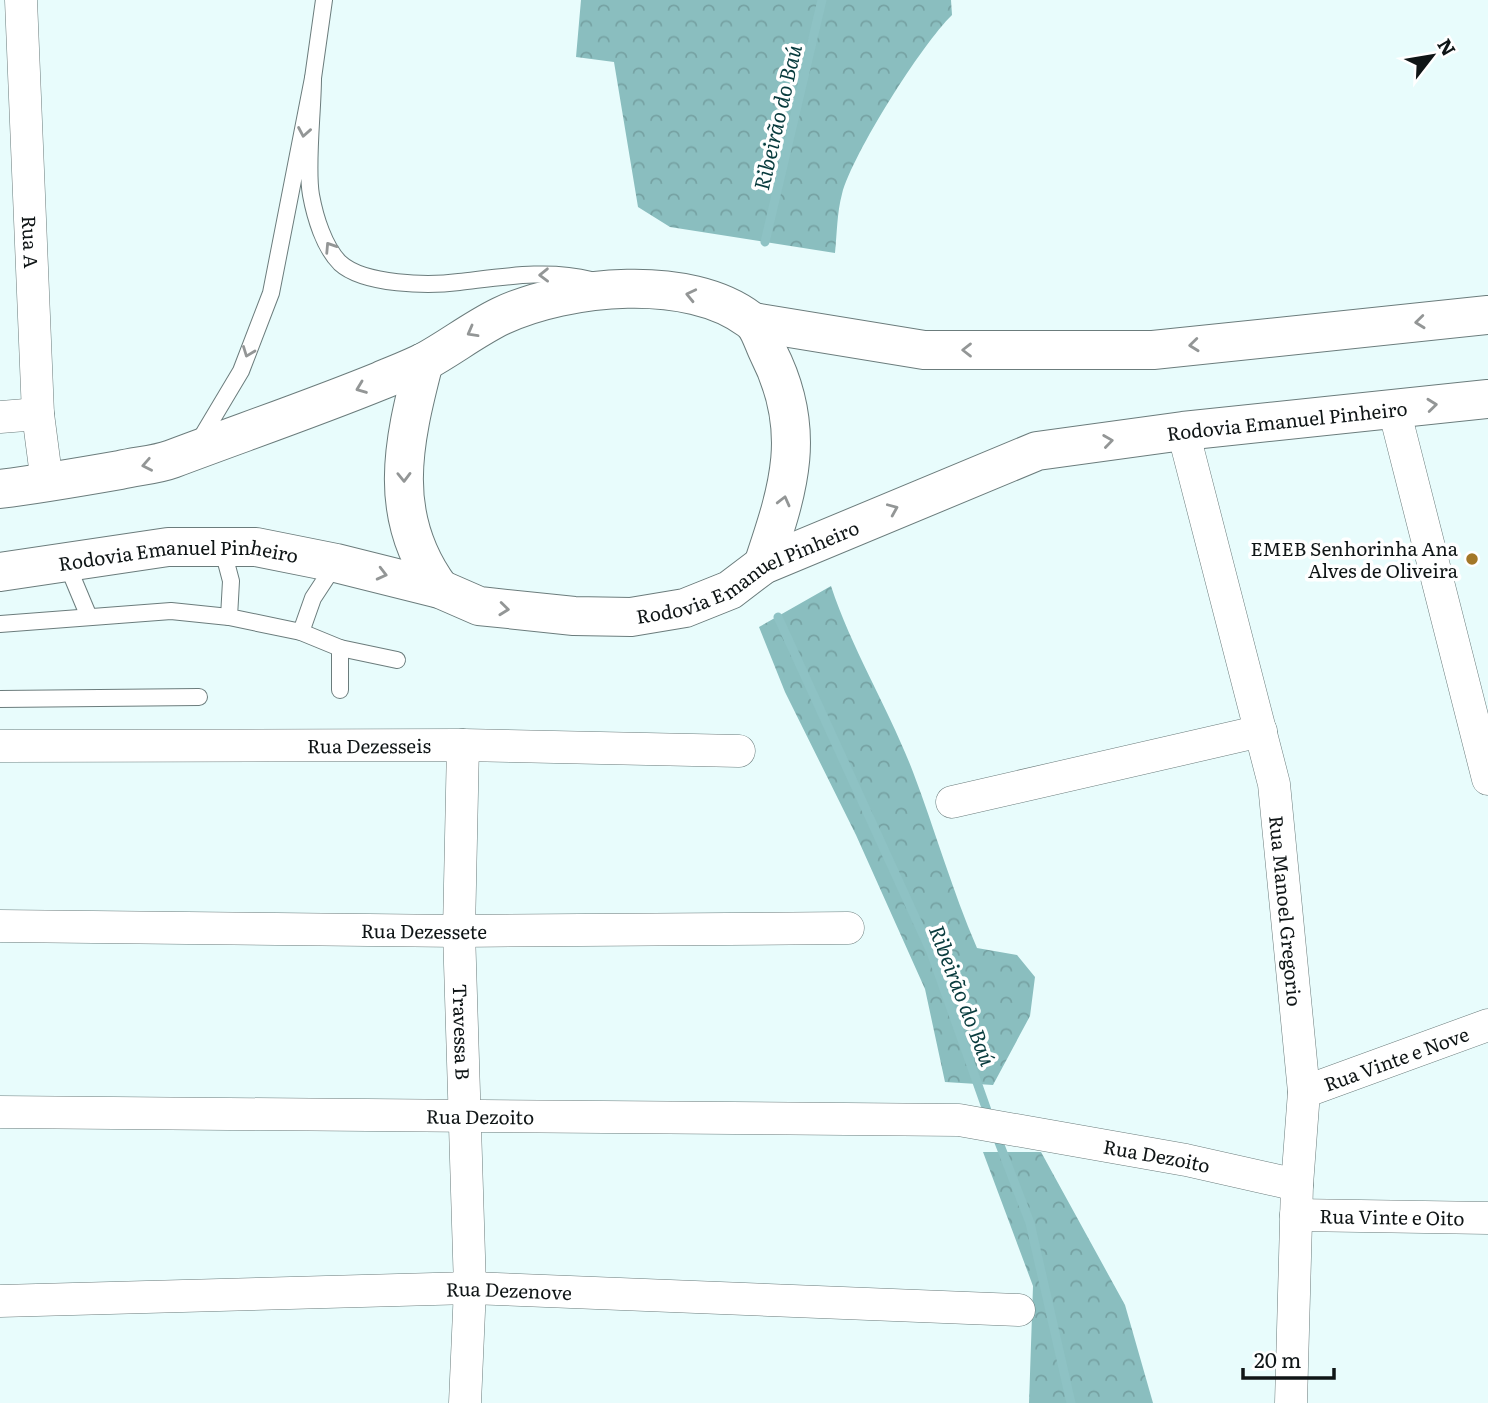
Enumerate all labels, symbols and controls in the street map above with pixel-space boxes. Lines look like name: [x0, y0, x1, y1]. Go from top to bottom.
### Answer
north arrow: [1397, 21, 1467, 91]
text: N: [1431, 33, 1464, 61]
water label: Ribeirão do Baú: [744, 41, 808, 193]
one-way arrow: [297, 126, 312, 138]
street label: Rua A: [16, 215, 46, 269]
one-way arrow: [325, 241, 338, 254]
one-way arrow: [538, 267, 549, 282]
one-way arrow: [685, 288, 697, 303]
one-way arrow: [1414, 314, 1426, 329]
one-way arrow: [467, 324, 479, 337]
one-way arrow: [1188, 338, 1200, 353]
one-way arrow: [961, 342, 971, 358]
one-way arrow: [243, 345, 257, 357]
one-way arrow: [355, 380, 367, 394]
street label: Rodovia Emanuel Pinheiro: [1165, 394, 1409, 447]
one-way arrow: [1426, 398, 1437, 413]
one-way arrow: [1102, 434, 1114, 449]
one-way arrow: [141, 456, 153, 471]
one-way arrow: [396, 472, 412, 483]
one-way arrow: [776, 495, 790, 507]
one-way arrow: [885, 503, 898, 517]
street label: Rodovia Emanuel Pinheiro: [634, 513, 863, 630]
street label: Rodovia Emanuel Pinheiro: [56, 532, 301, 577]
place label: EMEB Senhorinha Ana Alves de Oliveira: [1250, 534, 1459, 584]
marker: EMEB Senhorinha Ana Alves de Oliveira: [1464, 551, 1480, 567]
one-way arrow: [376, 566, 388, 580]
one-way arrow: [499, 601, 510, 616]
street label: Rua Dezesseis: [307, 731, 432, 759]
street label: Rua Manoel Gregorio: [1263, 814, 1310, 1008]
street label: Rua Dezessete: [361, 916, 487, 945]
water label: Ribeirão do Baú: [923, 920, 1005, 1070]
street label: Travessa B: [447, 983, 478, 1080]
street label: Rua Vinte e Nove: [1320, 1019, 1473, 1098]
street label: Rua Dezoito: [426, 1102, 534, 1130]
street label: Rua Dezoito: [1101, 1132, 1213, 1179]
street label: Rua Vinte e Oito: [1319, 1201, 1465, 1232]
street label: Rua Dezenove: [445, 1274, 573, 1306]
scale bar: [1243, 1336, 1334, 1380]
text: 20 m: [1254, 1343, 1301, 1374]

